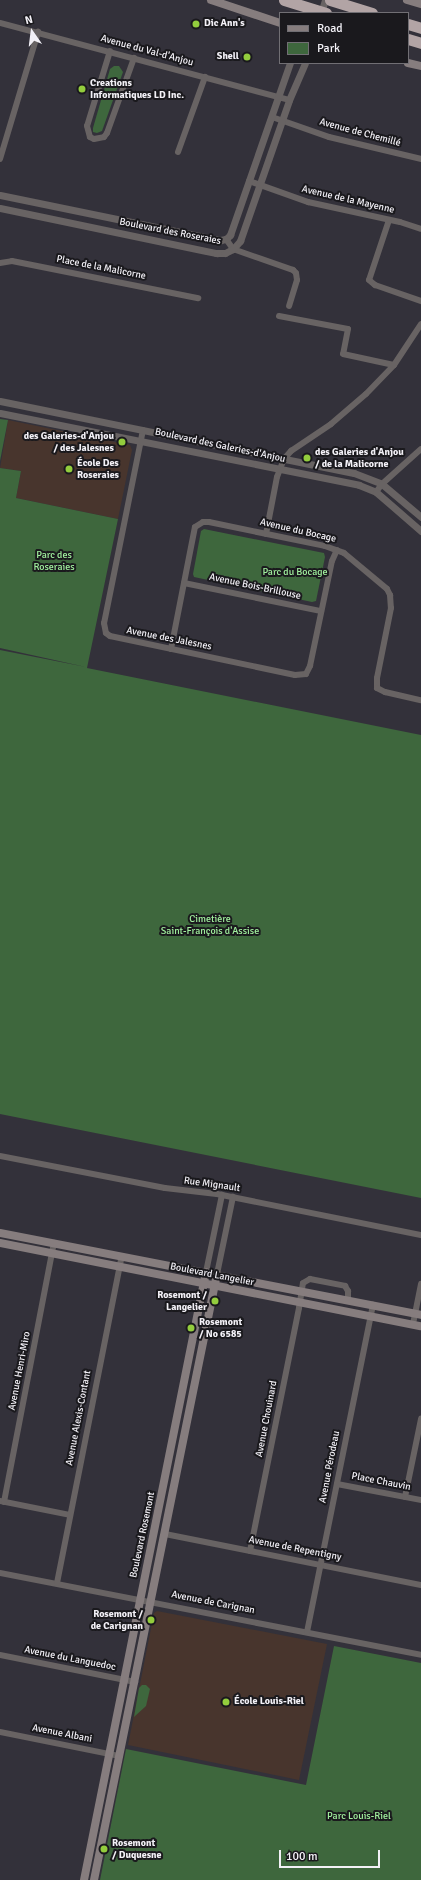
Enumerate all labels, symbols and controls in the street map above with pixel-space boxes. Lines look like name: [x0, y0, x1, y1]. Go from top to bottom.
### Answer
north arrow: [12, 12, 52, 52]
legend: [279, 12, 409, 64]
text: N: [24, 13, 34, 27]
place label: Dic Ann's: [204, 18, 245, 30]
marker: Dic Ann's: [191, 19, 201, 29]
text: Road: [317, 21, 343, 36]
street label: Avenue du Val-d'Anjou: [99, 33, 195, 69]
text: Park: [317, 41, 340, 56]
place label: Shell: [217, 51, 239, 63]
marker: Shell: [242, 52, 252, 62]
place label: Creations Informatiques LD Inc.: [90, 77, 184, 100]
marker: Creations Informatiques LD Inc.: [77, 84, 87, 94]
street label: Avenue de Chemillé: [318, 116, 402, 150]
street label: Avenue de la Mayenne: [301, 184, 395, 216]
street label: Boulevard des Roseraies: [118, 216, 222, 248]
street label: Place de la Malicorne: [55, 253, 147, 283]
street label: Boulevard des Galeries-d'Anjou: [154, 426, 286, 466]
place label: des Galeries-d'Anjou / des Jalesnes: [24, 430, 114, 454]
marker: des Galeries-d'Anjou / des Jalesnes: [117, 437, 127, 447]
place label: des Galeries d'Anjou / de la Malicorne: [315, 446, 404, 470]
marker: des Galeries d'Anjou / de la Malicorne: [302, 453, 312, 463]
place label: École Des Roseraies: [77, 457, 119, 480]
marker: École Des Roseraies: [64, 464, 74, 474]
street label: Avenue du Bocage: [259, 516, 337, 546]
park label: Parc des Roseraies: [33, 549, 75, 572]
park label: Parc du Bocage: [262, 567, 328, 579]
street label: Avenue Bois-Brillouse: [208, 571, 302, 603]
street label: Avenue des Jalesnes: [125, 625, 213, 653]
park label: Cimetière Saint-François d'Assise: [161, 913, 259, 936]
street label: Rue Mignault: [183, 1175, 241, 1195]
street label: Boulevard Langelier: [169, 1261, 255, 1289]
place label: Rosemont / Langelier: [157, 1289, 207, 1312]
marker: Rosemont / Langelier: [210, 1296, 220, 1306]
place label: Rosemont / No 6585: [199, 1316, 242, 1340]
marker: Rosemont / No 6585: [186, 1323, 196, 1333]
street label: Avenue Henri-Miro: [6, 1330, 34, 1412]
street label: Avenue Alexis-Contant: [64, 1369, 94, 1467]
street label: Avenue Chouinard: [254, 1380, 280, 1458]
street label: Avenue Pérodeau: [317, 1430, 343, 1504]
street label: Place Chauvin: [350, 1470, 412, 1494]
street label: Boulevard Rosemont: [128, 1491, 158, 1579]
street label: Avenue de Repentigny: [248, 1534, 342, 1564]
street label: Avenue de Carignan: [170, 1589, 256, 1617]
place label: Rosemont / de Carignan: [91, 1608, 143, 1632]
marker: Rosemont / de Carignan: [146, 1615, 156, 1625]
street label: Avenue du Languedoc: [23, 1644, 117, 1674]
place label: École Louis-Riel: [234, 1696, 304, 1708]
marker: École Louis-Riel: [221, 1697, 231, 1707]
street label: Avenue Albani: [31, 1722, 93, 1746]
park label: Parc Louis-Riel: [327, 1811, 391, 1823]
place label: Rosemont / Duquesne: [112, 1837, 162, 1860]
scale bar: [281, 1842, 382, 1868]
marker: Rosemont / Duquesne: [99, 1844, 109, 1854]
text: 100 m: [286, 1849, 318, 1864]

